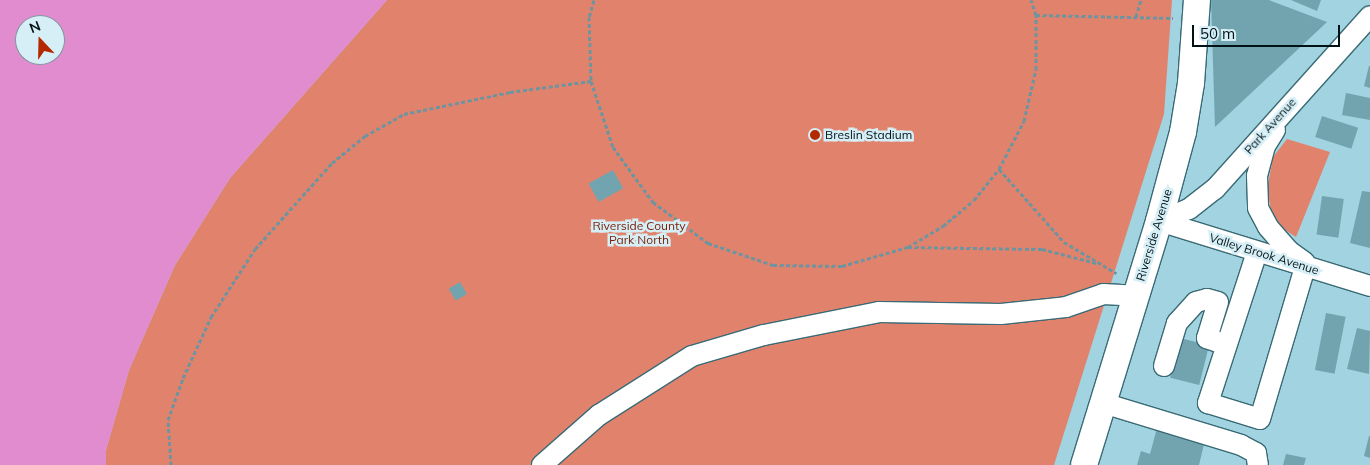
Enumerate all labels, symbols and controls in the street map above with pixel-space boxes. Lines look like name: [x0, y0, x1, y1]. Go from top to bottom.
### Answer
north arrow: [15, 15, 65, 65]
scale bar: [1195, 15, 1342, 47]
text: N: [27, 17, 43, 37]
text: 50 m: [1200, 24, 1235, 43]
street label: Park Avenue: [1241, 95, 1299, 157]
place label: Breslin Stadium: [825, 128, 912, 142]
marker: Breslin Stadium: [809, 129, 821, 141]
street label: Riverside Avenue: [1133, 187, 1175, 283]
park label: Riverside County Park North: [592, 219, 686, 247]
street label: Valley Brook Avenue: [1207, 230, 1321, 278]

